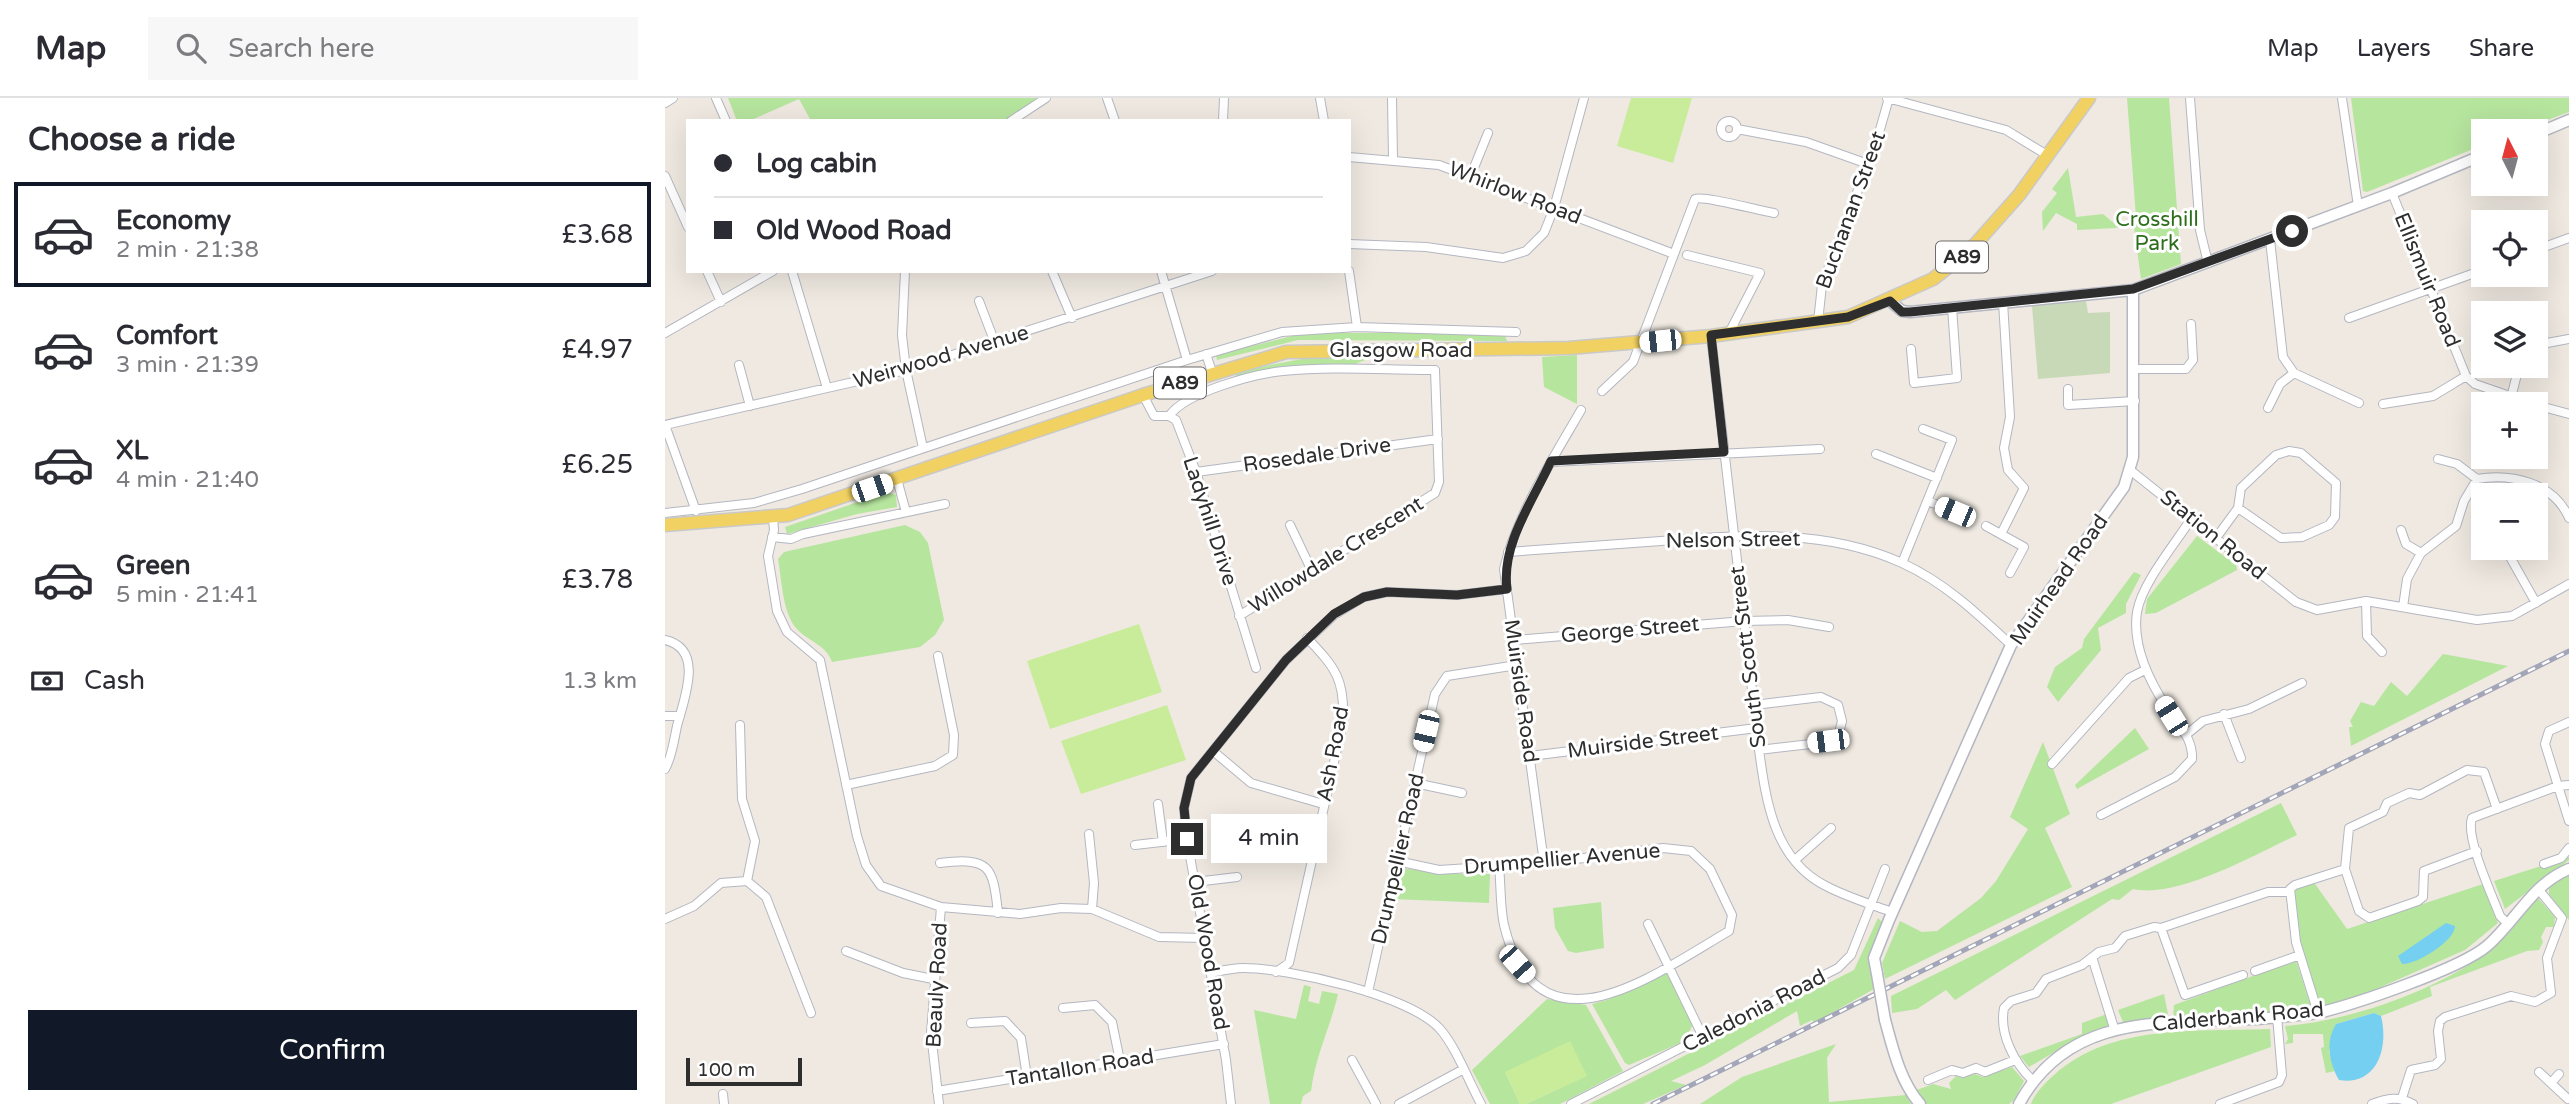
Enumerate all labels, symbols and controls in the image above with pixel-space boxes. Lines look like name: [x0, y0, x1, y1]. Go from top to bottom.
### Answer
search box: [148, 17, 638, 80]
text: Map: [35, 29, 106, 68]
icon: search: [172, 29, 210, 67]
text: Search here: [228, 33, 374, 64]
text: Map: [2267, 34, 2319, 63]
text: Layers: [2357, 34, 2431, 63]
text: Share: [2469, 34, 2534, 63]
north arrow: [2471, 119, 2548, 196]
map controls: [2471, 119, 2548, 560]
text: Choose a ride: [28, 121, 235, 159]
street label: Buchanan Street: [1811, 128, 1891, 292]
text: Log cabin: [756, 148, 877, 179]
street label: Whirlow Road: [1445, 156, 1585, 230]
icon: car: [32, 203, 95, 266]
text: Economy: [116, 205, 231, 236]
park label: Crosshill Park: [2115, 207, 2199, 256]
street label: Ellismuir Road: [2389, 209, 2465, 351]
button: locate: [2471, 210, 2548, 287]
text: Old Wood Road: [756, 215, 952, 246]
route start: [2276, 215, 2308, 247]
text: £3.68: [562, 219, 633, 250]
text: 2 min · 21:38: [116, 236, 259, 264]
road number: A89: [1936, 242, 1988, 272]
button: layers: [2471, 301, 2548, 378]
icon: car: [32, 318, 95, 381]
text: Comfort: [116, 320, 218, 351]
street label: Weirwood Avenue: [850, 320, 1032, 394]
car: [1639, 328, 1682, 354]
text: £4.97: [562, 334, 633, 365]
street label: Glasgow Road: [1329, 338, 1473, 363]
text: 3 min · 21:39: [116, 351, 259, 379]
road number: A89: [1154, 368, 1206, 398]
button: +: [2471, 392, 2548, 469]
street label: Rosedale Drive: [1241, 432, 1393, 478]
icon: car: [32, 433, 95, 496]
text: XL: [116, 435, 148, 466]
text: £6.25: [562, 449, 633, 480]
street label: Ladyhill Drive: [1177, 453, 1243, 589]
text: 4 min · 21:40: [116, 466, 259, 494]
car: [849, 471, 896, 505]
button: −: [2471, 483, 2548, 560]
street label: Station Road: [2155, 485, 2271, 585]
street label: Willowdale Crescent: [1244, 491, 1428, 619]
car: [1932, 494, 1979, 530]
street label: Muirhead Road: [2005, 510, 2113, 650]
street label: Nelson Street: [1665, 526, 1801, 554]
icon: car: [32, 548, 95, 611]
text: Green: [116, 550, 191, 581]
text: £3.78: [562, 564, 633, 595]
street label: South Scott Street: [1724, 565, 1772, 749]
text: 5 min · 21:41: [116, 581, 259, 609]
street label: George Street: [1560, 611, 1700, 649]
street label: Muirside Road: [1499, 618, 1543, 764]
icon: cash: [28, 662, 66, 700]
text: Cash: [84, 665, 145, 696]
text: 1.3 km: [563, 667, 637, 695]
car: [2151, 693, 2192, 739]
street label: Ash Road: [1311, 704, 1355, 804]
car: [1412, 708, 1441, 754]
street label: Muirside Street: [1566, 720, 1720, 764]
car: [1806, 728, 1851, 754]
street label: Drumpellier Road: [1366, 771, 1430, 947]
callout: 4 min: [1211, 814, 1327, 864]
route end: [1171, 823, 1203, 855]
text: 4 min: [1238, 824, 1300, 852]
street label: Drumpellier Avenue: [1463, 838, 1661, 880]
street label: Old Wood Road: [1182, 872, 1234, 1032]
street label: Beauly Road: [921, 922, 953, 1048]
car: [1496, 941, 1539, 987]
street label: Caledonia Road: [1678, 964, 1830, 1058]
street label: Calderbank Road: [2151, 997, 2325, 1037]
button: Confirm: [28, 1010, 637, 1090]
street label: Tantallon Road: [1004, 1044, 1156, 1092]
scale bar: [686, 1055, 801, 1087]
text: 100 m: [697, 1059, 755, 1081]

